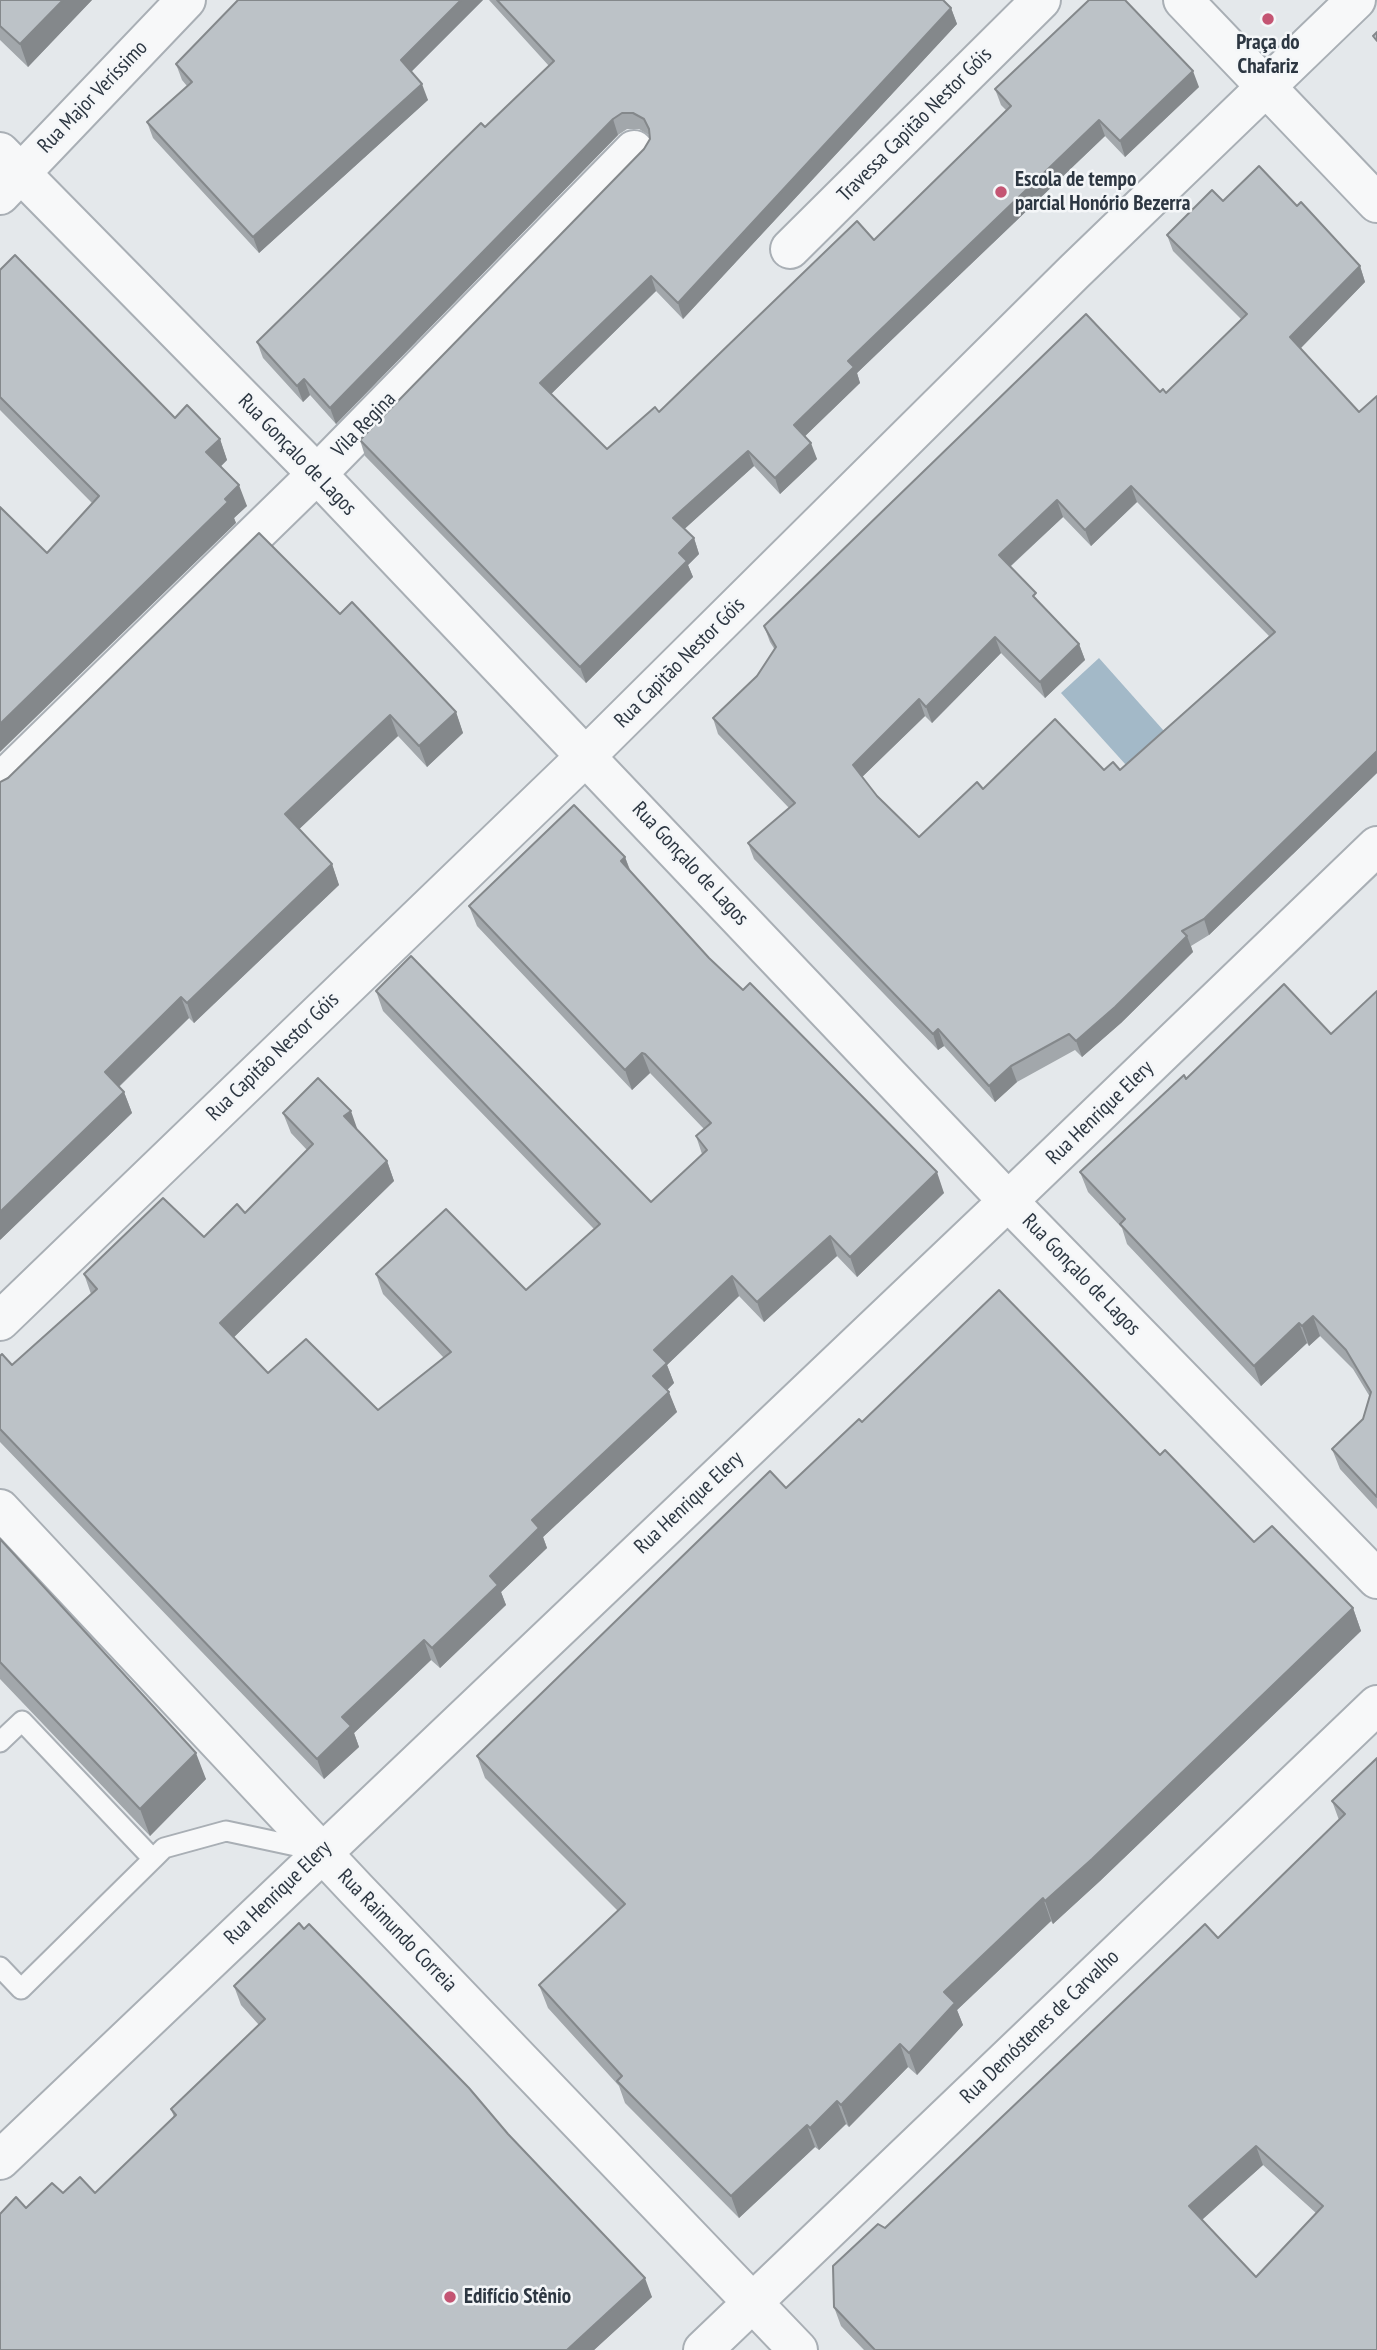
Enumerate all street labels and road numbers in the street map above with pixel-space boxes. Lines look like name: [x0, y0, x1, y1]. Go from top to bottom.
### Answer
street label: Rua Major Veríssimo: [33, 35, 153, 159]
street label: Travessa Capitão Nestor Góis: [833, 43, 997, 207]
street label: Vila Regina: [327, 387, 401, 463]
street label: Rua Gonçalo de Lagos: [233, 389, 361, 521]
street label: Rua Capitão Nestor Góis: [610, 593, 750, 733]
street label: Rua Gonçalo de Lagos: [626, 797, 754, 931]
street label: Rua Capitão Nestor Góis: [202, 987, 344, 1127]
street label: Rua Henrique Elery: [1041, 1056, 1159, 1170]
street label: Rua Gonçalo de Lagos: [1017, 1209, 1145, 1341]
street label: Rua Henrique Elery: [630, 1446, 748, 1560]
street label: Rua Henrique Elery: [219, 1836, 337, 1950]
street label: Rua Raimundo Correia: [332, 1864, 462, 1998]
street label: Rua Demóstenes de Carvalho: [955, 1945, 1125, 2109]

